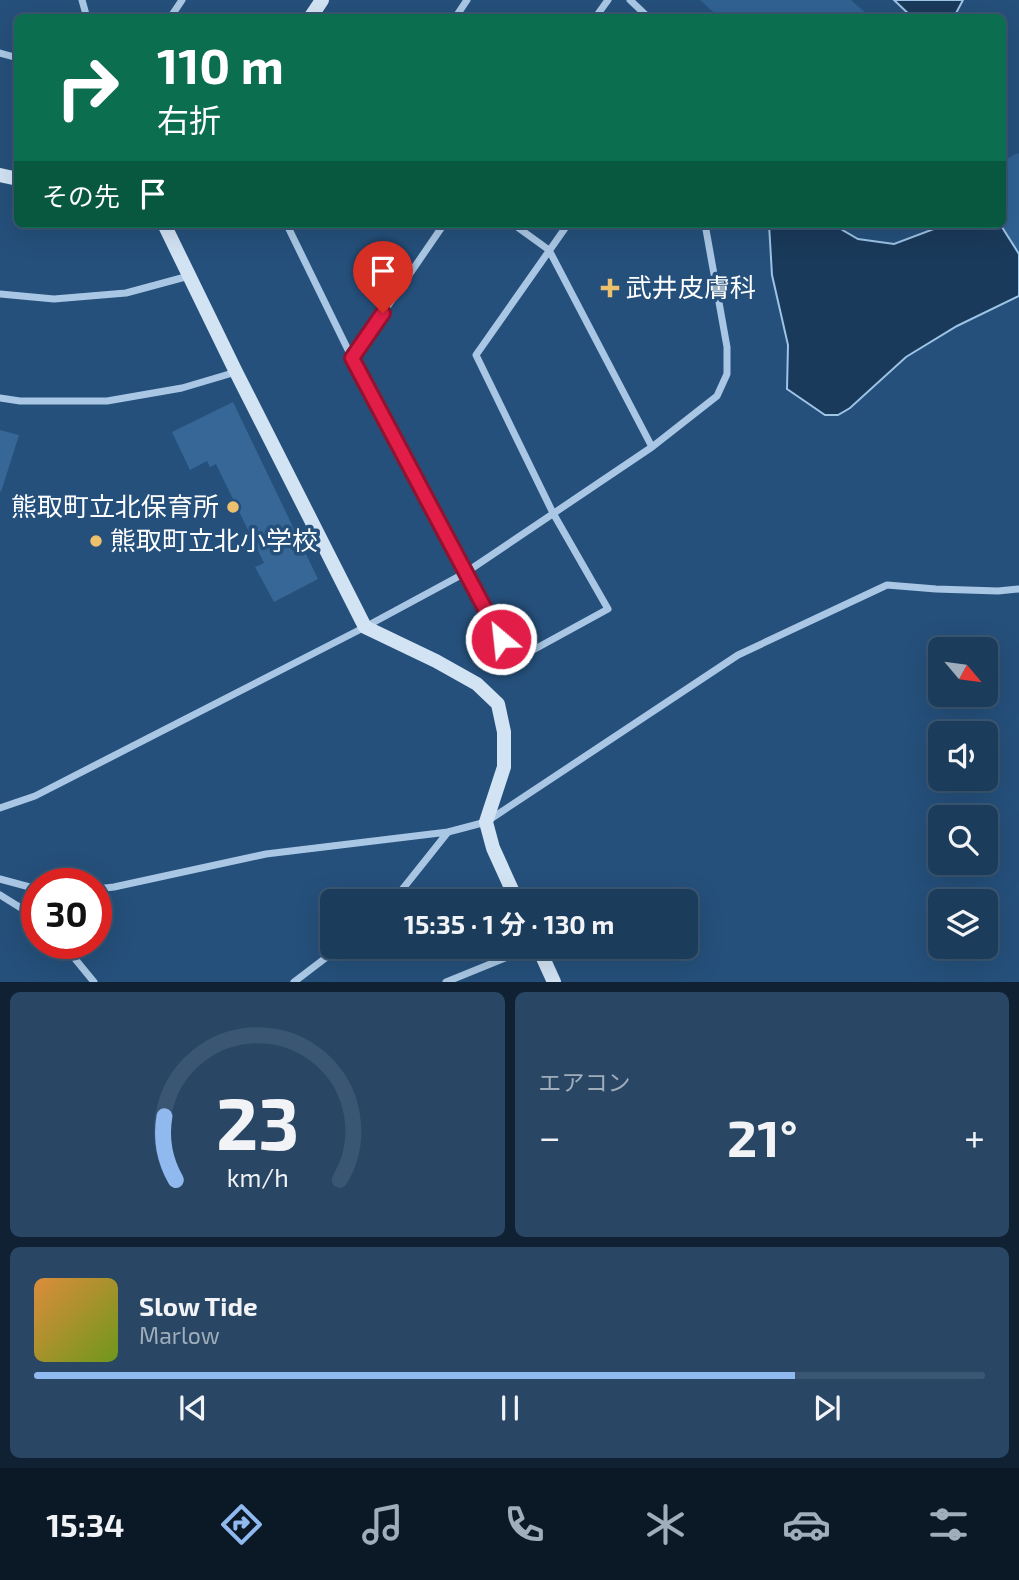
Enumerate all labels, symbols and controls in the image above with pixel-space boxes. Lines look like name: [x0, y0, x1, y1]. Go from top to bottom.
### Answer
text: 110 m: [157, 35, 284, 94]
icon: right: [42, 42, 133, 133]
text: 右折: [157, 100, 221, 138]
icon: arrive: [134, 175, 172, 213]
text: その先: [42, 180, 120, 211]
pin: [353, 241, 413, 313]
icon: arrive: [364, 252, 402, 290]
place label: 武井皮膚科: [626, 271, 756, 302]
marker: 武井皮膚科: [600, 278, 620, 298]
place label: 熊取町立北保育所: [11, 490, 219, 521]
marker: 熊取町立北保育所: [225, 499, 241, 515]
place label: 熊取町立北小学校: [110, 524, 318, 555]
marker: 熊取町立北小学校: [88, 533, 104, 549]
position arrow: [464, 602, 538, 676]
north arrow: [928, 637, 998, 707]
map controls: [928, 637, 998, 959]
button: sound: [928, 721, 998, 791]
button: search: [928, 805, 998, 875]
speed limit sign: 30: [21, 868, 112, 959]
button: layers: [928, 889, 998, 959]
text: 15:35 · 1 分 · 130 m: [404, 908, 614, 939]
text: エアコン: [539, 1068, 631, 1096]
text: 23: [215, 1078, 299, 1166]
text: 21°: [727, 1105, 798, 1167]
text: −: [539, 1113, 561, 1159]
text: +: [964, 1113, 985, 1159]
text: km/h: [226, 1162, 288, 1192]
text: Slow Tide: [139, 1290, 258, 1321]
text: Marlow: [139, 1321, 220, 1349]
icon: previous: [174, 1389, 212, 1427]
icon: pause: [491, 1389, 529, 1427]
icon: next: [808, 1389, 846, 1427]
icon: directions: [217, 1500, 266, 1549]
icon: music: [358, 1500, 407, 1549]
icon: phone: [500, 1500, 549, 1549]
icon: climate: [641, 1500, 690, 1549]
icon: car: [782, 1500, 831, 1549]
icon: filters: [924, 1500, 973, 1549]
text: 15:34: [46, 1505, 124, 1543]

